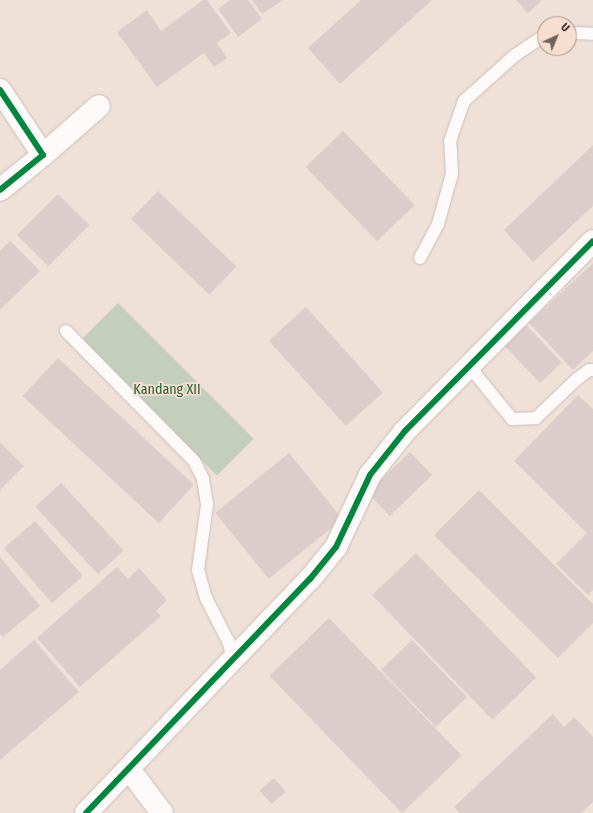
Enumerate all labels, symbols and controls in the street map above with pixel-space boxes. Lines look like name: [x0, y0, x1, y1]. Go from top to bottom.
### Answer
north arrow: [537, 16, 577, 56]
text: U: [558, 21, 572, 35]
park label: Kandang XII: [133, 382, 201, 398]

